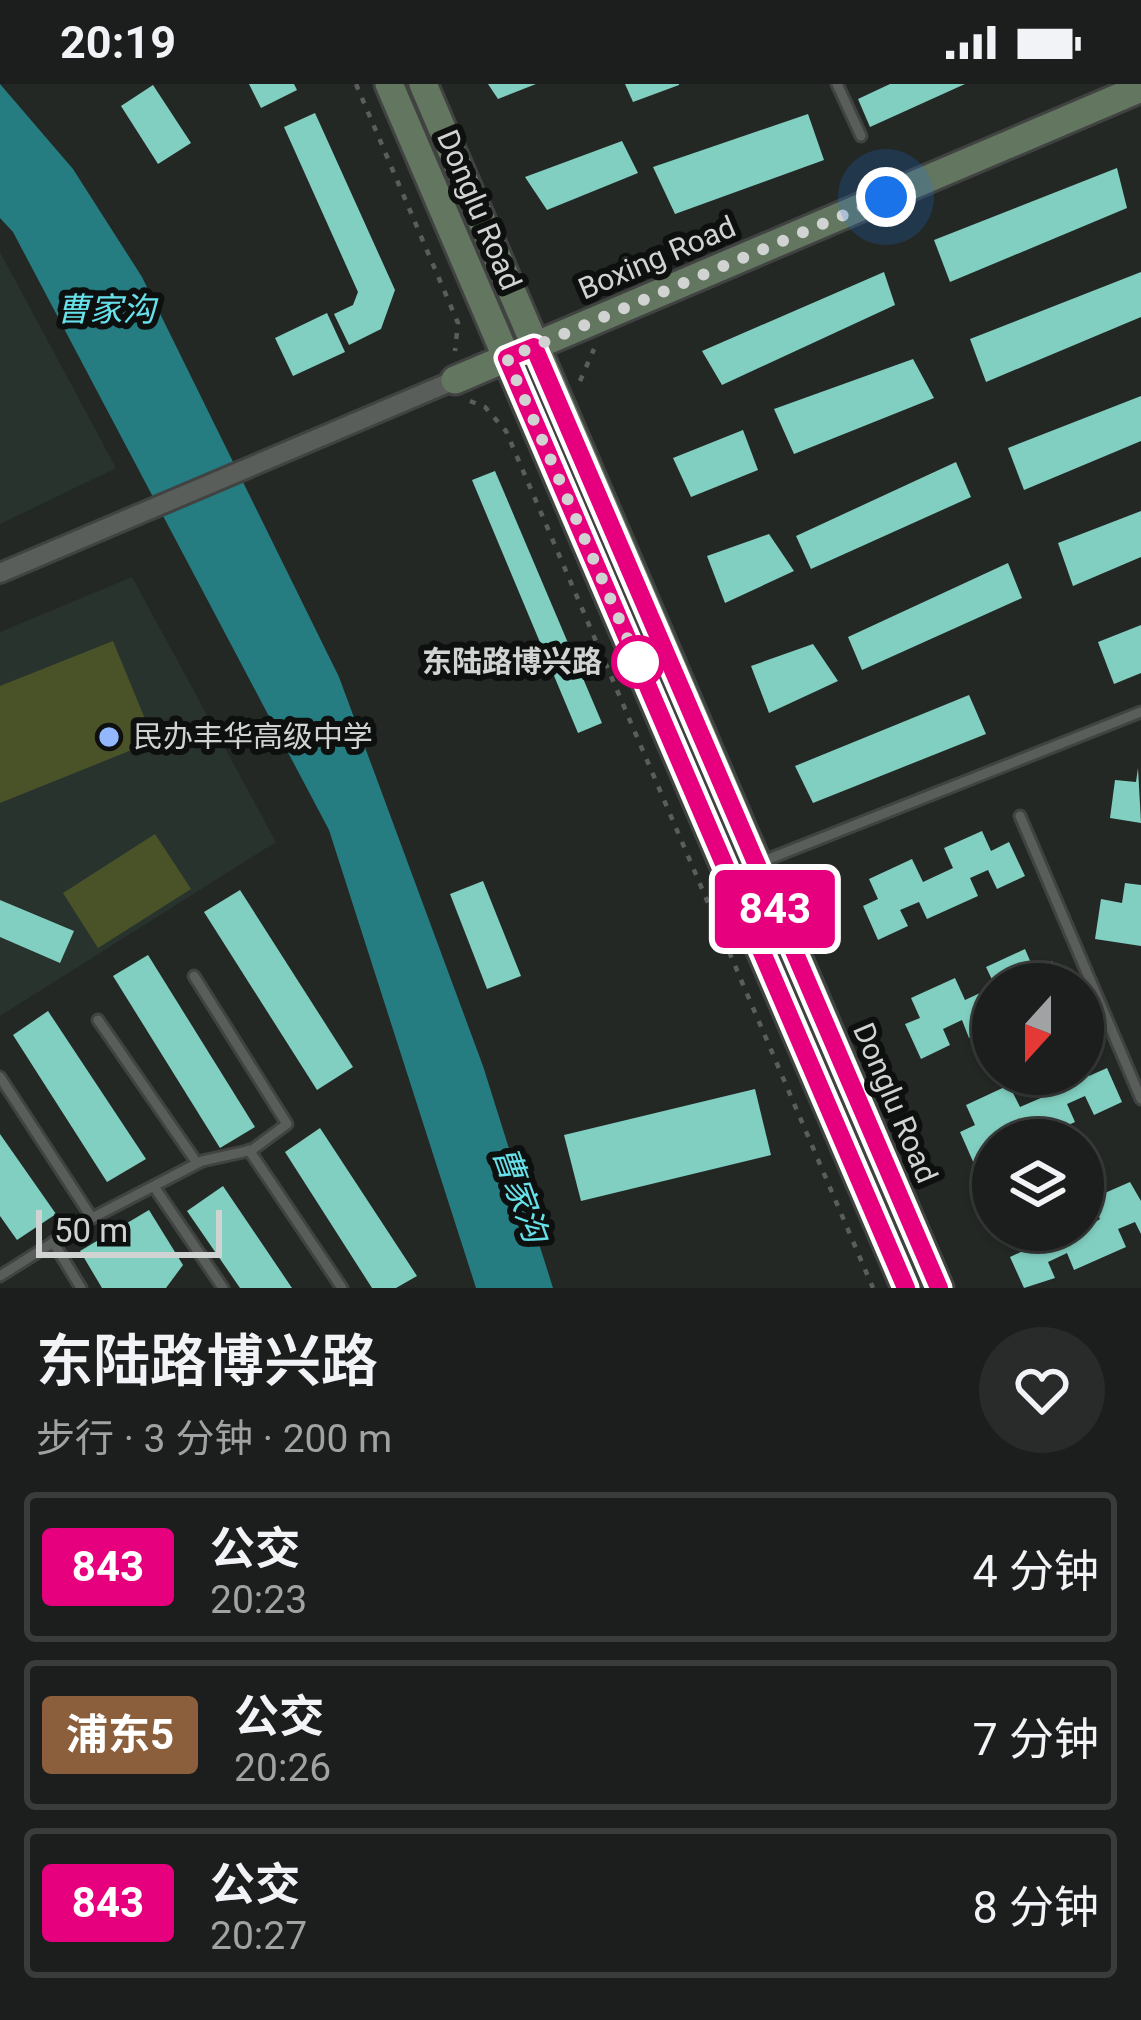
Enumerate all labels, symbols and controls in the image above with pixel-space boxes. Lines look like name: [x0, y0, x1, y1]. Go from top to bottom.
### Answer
text: 20:19: [60, 16, 176, 69]
street label: Donglu Road: [430, 125, 529, 295]
your location: [856, 167, 916, 227]
street label: Boxing Road: [573, 209, 741, 306]
water label: 曹家沟: [57, 290, 159, 329]
marker: 东陆路博兴路: [613, 637, 663, 687]
place label: 东陆路博兴路: [422, 644, 602, 679]
place label: 民办丰华高级中学: [133, 719, 373, 754]
marker: 民办丰华高级中学: [96, 724, 122, 750]
line badge: 843: [706, 870, 844, 948]
text: 843: [739, 884, 811, 933]
north arrow: [972, 963, 1104, 1095]
map controls: [972, 963, 1104, 1251]
street label: Donglu Road: [846, 1018, 945, 1188]
button: layers: [972, 1119, 1104, 1251]
water label: 曹家沟: [485, 1141, 557, 1250]
scale bar: [36, 1204, 222, 1257]
text: 50 m: [54, 1211, 128, 1250]
button: heart: [979, 1327, 1105, 1453]
text: 东陆路博兴路: [36, 1328, 378, 1395]
text: 步行 · 3 分钟 · 200 m: [36, 1416, 392, 1462]
text: 公交: [210, 1522, 300, 1575]
text: 843: [72, 1542, 144, 1591]
text: 4 分钟: [973, 1545, 1099, 1598]
text: 20:23: [210, 1577, 307, 1623]
text: 公交: [234, 1690, 324, 1743]
text: 浦东5: [66, 1710, 174, 1759]
text: 7 分钟: [973, 1713, 1099, 1766]
text: 20:26: [234, 1745, 331, 1791]
text: 公交: [210, 1858, 300, 1911]
text: 843: [72, 1878, 144, 1927]
text: 8 分钟: [973, 1881, 1099, 1934]
text: 20:27: [210, 1913, 307, 1959]

